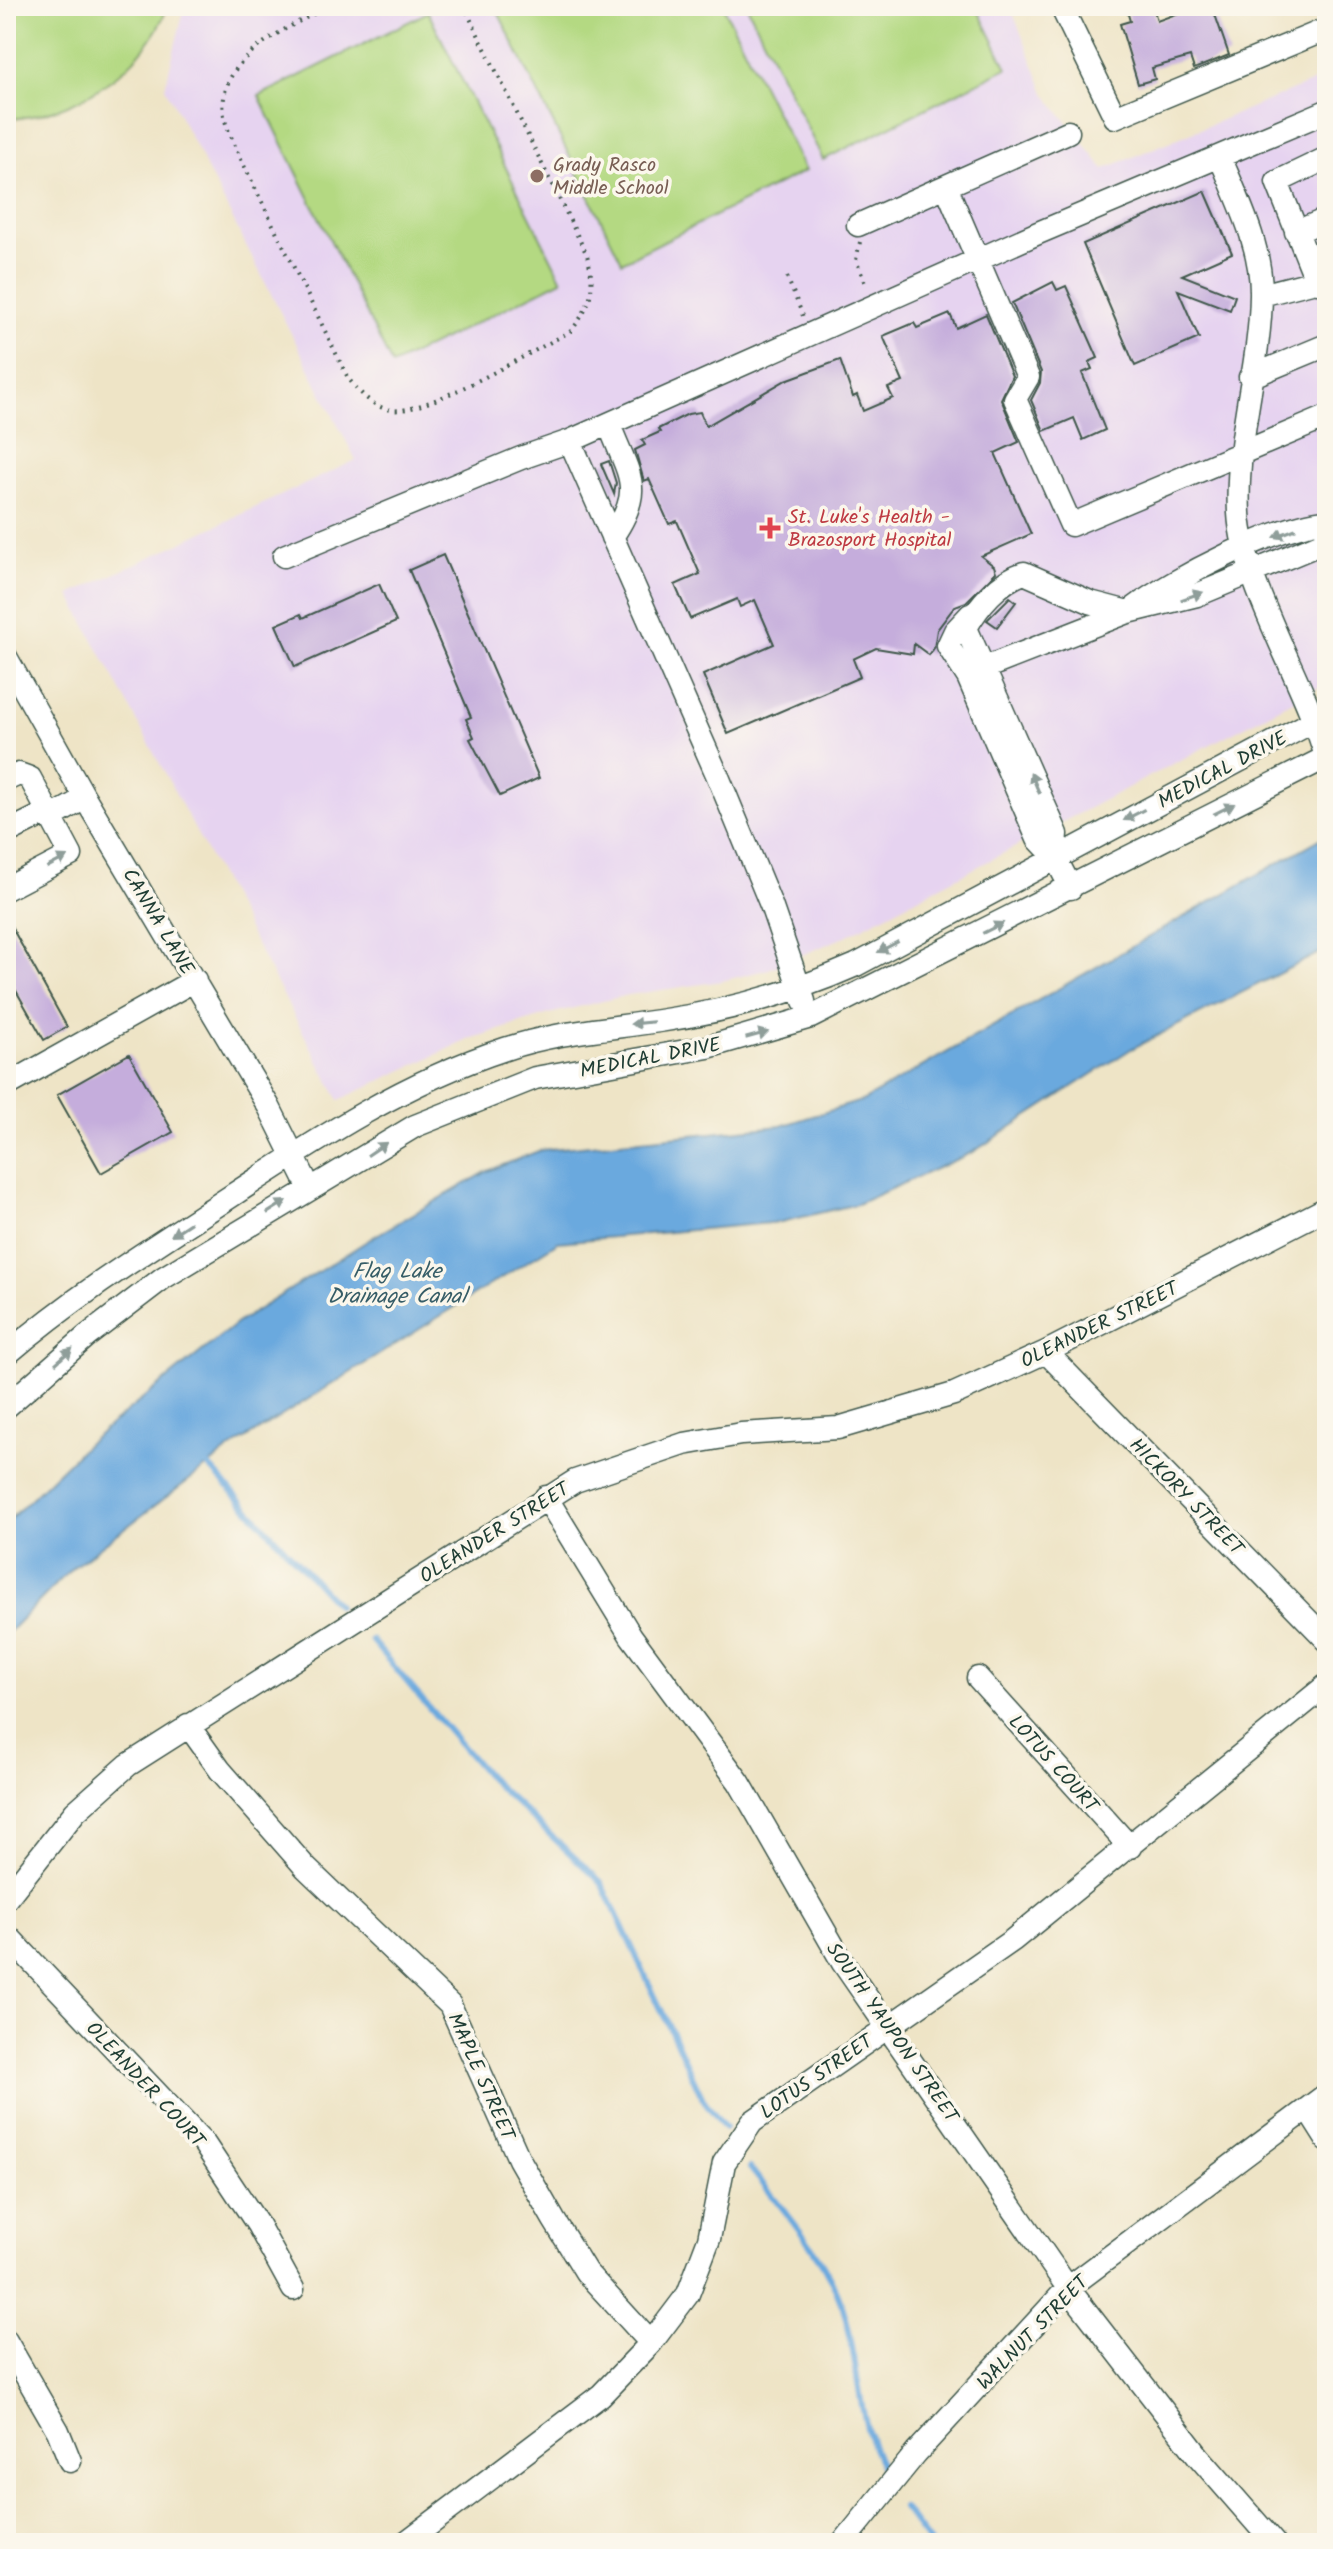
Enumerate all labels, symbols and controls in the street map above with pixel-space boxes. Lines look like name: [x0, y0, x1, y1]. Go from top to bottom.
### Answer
place label: Grady Rasco Middle School: [553, 150, 669, 205]
marker: Grady Rasco Middle School: [528, 167, 546, 185]
place label: St. Luke's Health - Brazosport Hospital: [788, 502, 952, 557]
marker: St. Luke's Health - Brazosport Hospital: [759, 517, 781, 539]
one-way arrow: [1273, 527, 1297, 540]
one-way arrow: [1181, 589, 1205, 601]
street label: MEDICAL DRIVE: [1152, 723, 1295, 818]
one-way arrow: [1028, 771, 1041, 795]
one-way arrow: [1213, 803, 1236, 816]
one-way arrow: [1122, 809, 1145, 822]
one-way arrow: [46, 855, 69, 869]
street label: CANNA LANE: [113, 862, 202, 983]
one-way arrow: [981, 921, 1004, 934]
one-way arrow: [877, 941, 900, 954]
one-way arrow: [629, 1017, 654, 1030]
one-way arrow: [745, 1028, 769, 1041]
street label: MEDICAL DRIVE: [577, 1029, 725, 1088]
one-way arrow: [366, 1142, 387, 1157]
one-way arrow: [266, 1200, 288, 1214]
one-way arrow: [170, 1221, 192, 1235]
water label: Flag Lake Drainage Canal: [327, 1255, 471, 1315]
street label: OLEANDER STREET: [1016, 1273, 1186, 1378]
one-way arrow: [55, 1347, 74, 1365]
street label: HICKORY STREET: [1121, 1431, 1252, 1566]
street label: OLEANDER STREET: [414, 1473, 578, 1593]
street label: LOTUS COURT: [999, 1708, 1107, 1822]
street label: SOUTH YAUPON STREET: [817, 1936, 967, 2132]
street label: MAPLE STREET: [438, 2008, 523, 2148]
street label: OLEANDER COURT: [77, 2015, 214, 2158]
street label: LOTUS STREET: [754, 2025, 882, 2128]
street label: WALNUT STREET: [970, 2267, 1099, 2398]

